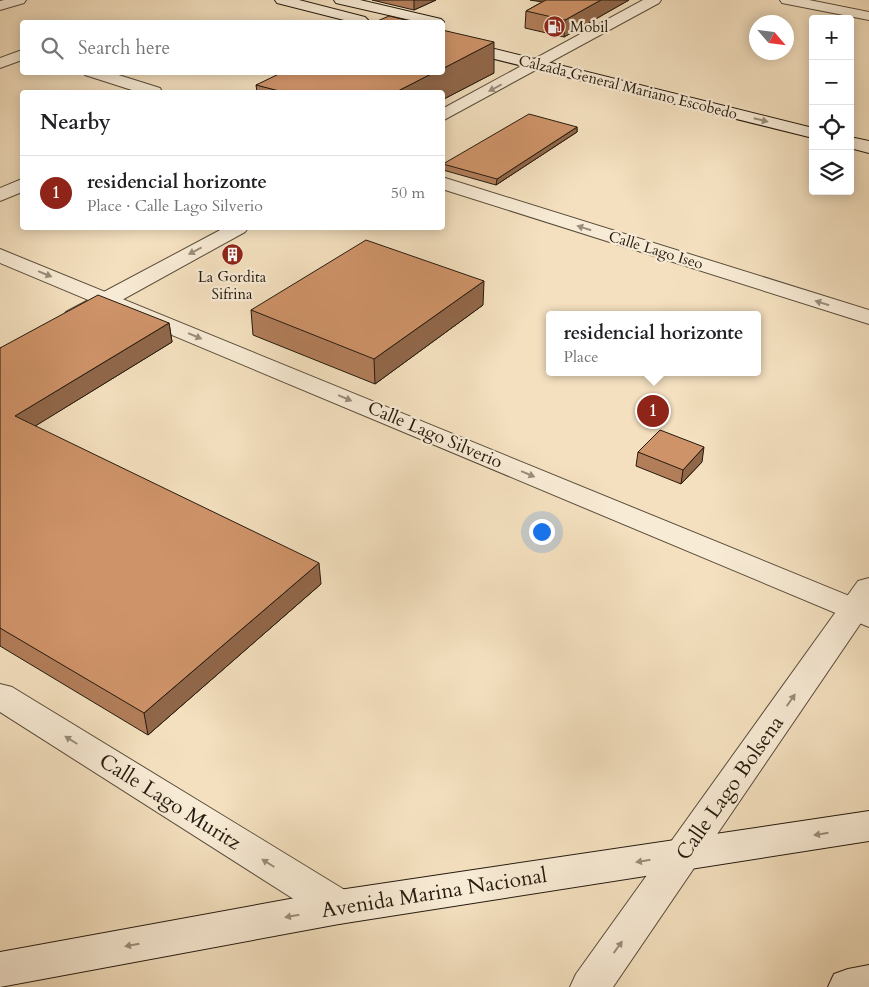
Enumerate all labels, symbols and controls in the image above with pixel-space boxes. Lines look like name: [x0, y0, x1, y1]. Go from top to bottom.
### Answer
fuel station icon: Mobil: [542, 15, 566, 39]
north arrow: [749, 15, 794, 60]
map controls: [809, 15, 854, 195]
button: +: [809, 15, 854, 60]
place label: Mobil: [570, 17, 609, 37]
search box: [20, 20, 445, 75]
icon: search: [38, 34, 66, 62]
text: Search here: [78, 35, 170, 61]
street label: Calzada General Mariano Escobedo: [516, 50, 740, 124]
button: −: [809, 60, 854, 105]
one-way arrow: [487, 84, 502, 92]
button: locate: [809, 105, 854, 150]
text: Nearby: [40, 108, 111, 137]
one-way arrow: [754, 116, 769, 124]
button: layers: [809, 150, 854, 195]
text: residencial horizonte: [87, 169, 267, 195]
text: 1: [52, 182, 60, 204]
text: 50 m: [391, 182, 425, 204]
text: Place · Calle Lago Silverio: [87, 195, 263, 217]
one-way arrow: [576, 223, 591, 231]
street label: Calle Lago Iseo: [606, 226, 706, 274]
building icon: La Gordita Sifrina: [220, 242, 244, 266]
one-way arrow: [187, 247, 202, 255]
place label: La Gordita Sifrina: [198, 267, 267, 304]
one-way arrow: [38, 270, 52, 278]
one-way arrow: [815, 298, 830, 306]
popup: [546, 311, 761, 376]
text: residencial horizonte: [564, 320, 743, 346]
one-way arrow: [188, 332, 203, 340]
text: Place: [564, 346, 599, 368]
pin: 1: [637, 392, 669, 430]
one-way arrow: [338, 395, 352, 403]
street label: Calle Lago Silverio: [364, 395, 507, 475]
one-way arrow: [521, 470, 536, 478]
your location: [529, 519, 555, 545]
one-way arrow: [786, 693, 796, 707]
street label: Calle Lago Bolsena: [669, 710, 791, 866]
one-way arrow: [64, 735, 77, 745]
street label: Calle Lago Muritz: [93, 747, 247, 858]
one-way arrow: [812, 830, 828, 838]
one-way arrow: [635, 857, 651, 865]
one-way arrow: [262, 858, 275, 868]
street label: Avenida Marina Nacional: [319, 861, 549, 925]
one-way arrow: [284, 912, 300, 920]
one-way arrow: [613, 941, 623, 954]
one-way arrow: [124, 942, 140, 950]

